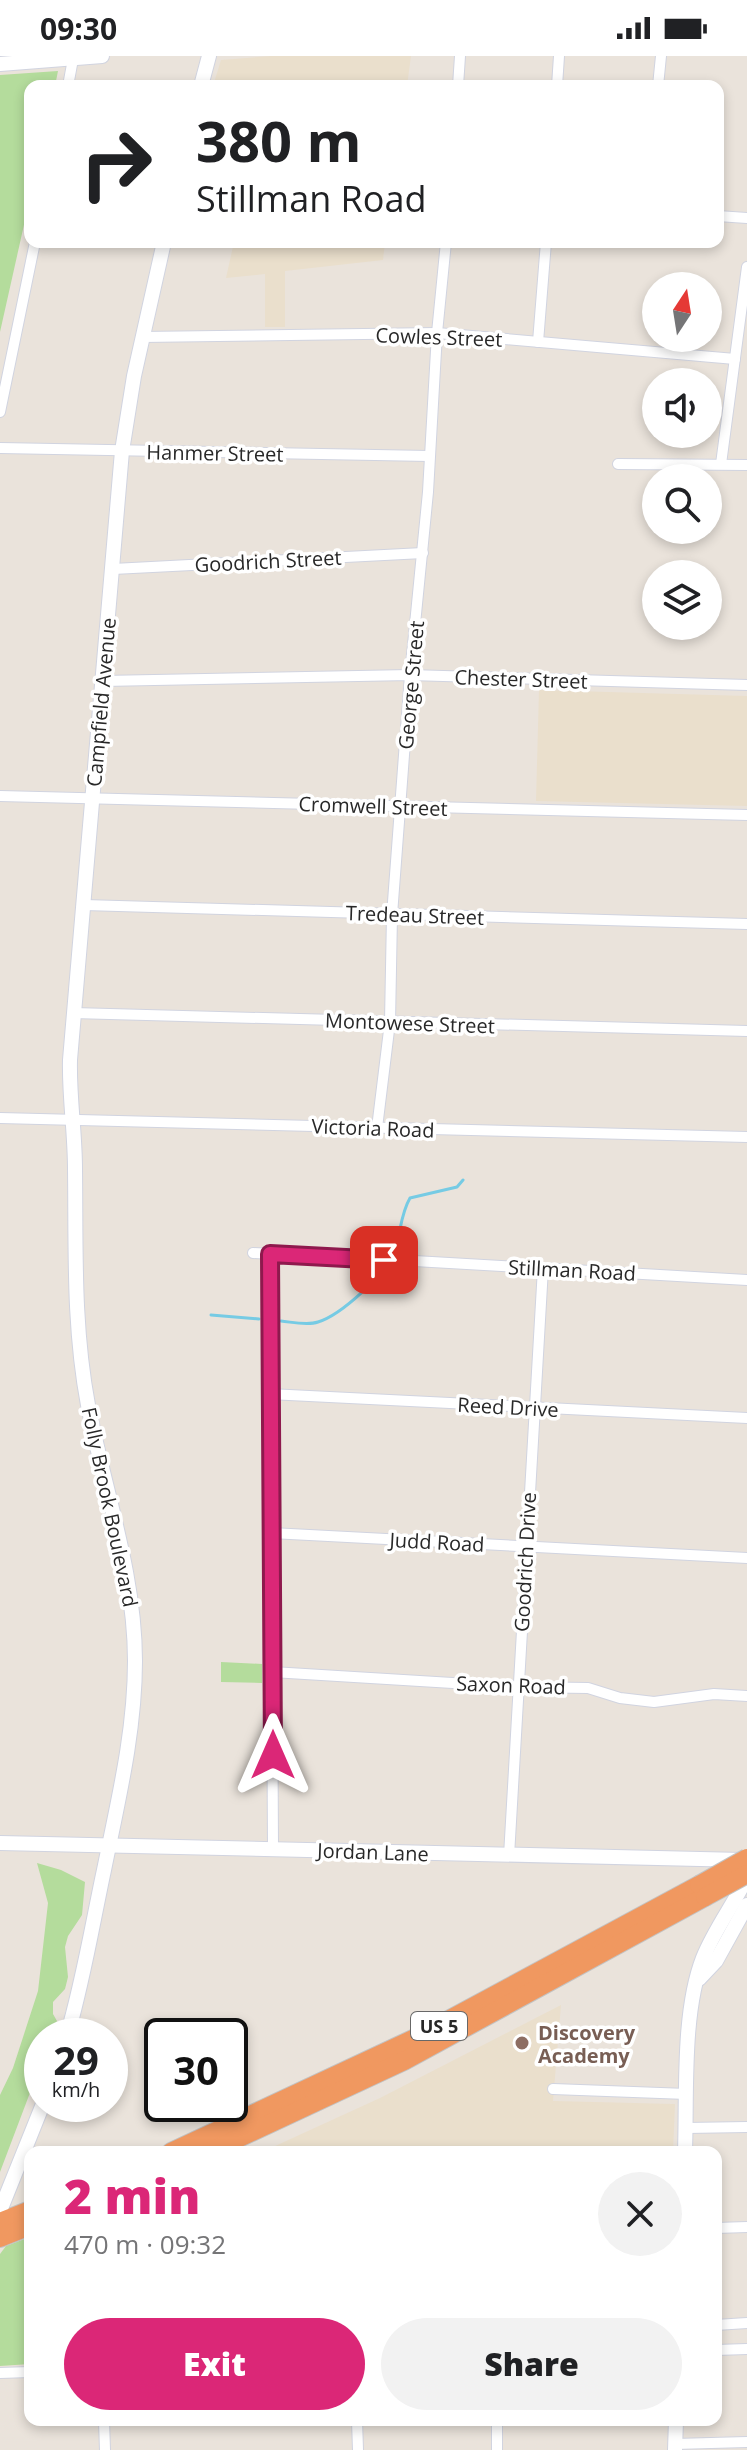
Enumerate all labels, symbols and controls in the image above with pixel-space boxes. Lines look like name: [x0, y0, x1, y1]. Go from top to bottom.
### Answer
text: 09:30: [40, 8, 117, 49]
text: 380 m: [196, 102, 362, 178]
icon: right: [64, 112, 168, 216]
text: Stillman Road: [196, 174, 427, 223]
north arrow: [642, 272, 722, 352]
map controls: [642, 272, 722, 640]
street label: Cowles Street: [375, 321, 503, 353]
button: sound: [642, 368, 722, 448]
street label: Hanmer Street: [146, 438, 284, 468]
button: search: [642, 464, 722, 544]
street label: Goodrich Street: [194, 544, 342, 578]
button: layers: [642, 560, 722, 640]
street label: Campfield Avenue: [80, 616, 122, 788]
street label: George Street: [392, 620, 430, 750]
street label: Chester Street: [454, 663, 588, 695]
street label: Cromwell Street: [298, 790, 448, 822]
street label: Tredeau Street: [345, 899, 485, 931]
street label: Montowese Street: [325, 1007, 495, 1039]
street label: Victoria Road: [311, 1112, 435, 1144]
pin: [350, 1226, 418, 1294]
icon: arrive: [362, 1238, 406, 1282]
street label: Stillman Road: [507, 1253, 637, 1287]
street label: Reed Drive: [457, 1391, 559, 1423]
street label: Folly Brook Boulevard: [76, 1405, 144, 1609]
street label: Goodrich Drive: [508, 1491, 542, 1633]
street label: Judd Road: [387, 1526, 485, 1558]
street label: Saxon Road: [456, 1670, 566, 1700]
position arrow: [231, 1713, 315, 1797]
street label: Jordan Lane: [315, 1836, 429, 1867]
road number: US 5: [411, 2012, 467, 2040]
speed limit sign: 30: [144, 2018, 248, 2122]
place label: Discovery Academy: [538, 2019, 636, 2069]
text: 29: [53, 2032, 99, 2087]
marker: Discovery Academy: [513, 2034, 531, 2052]
text: km/h: [52, 2076, 100, 2103]
text: 2 min: [64, 2163, 200, 2228]
button: close: [598, 2172, 682, 2256]
text: 470 m · 09:32: [64, 2226, 226, 2262]
button: Exit: [64, 2318, 365, 2410]
button: Share: [381, 2318, 682, 2410]

